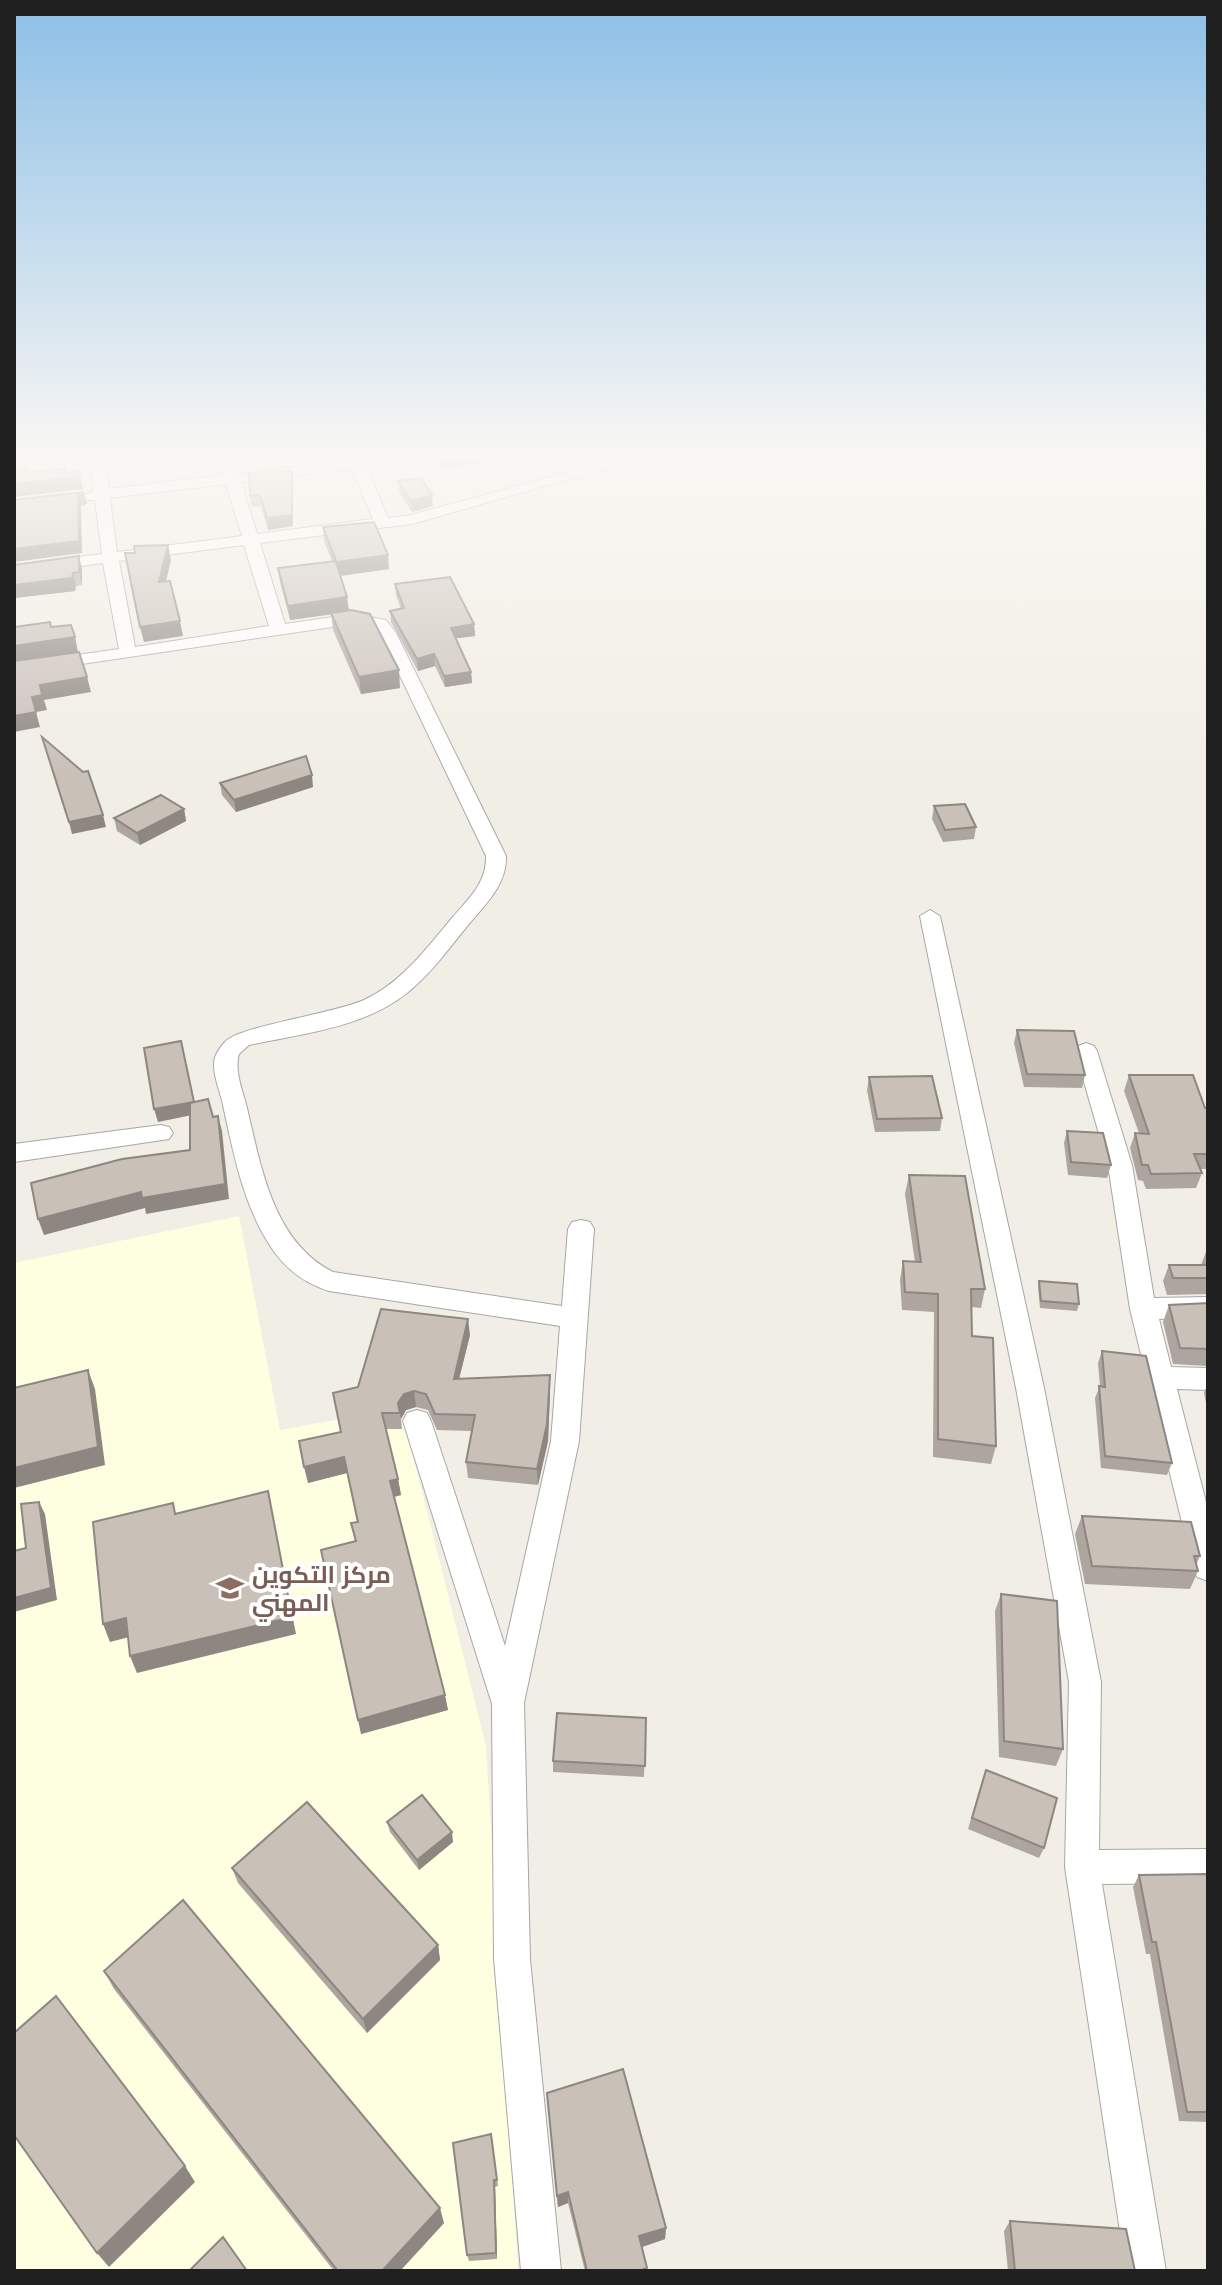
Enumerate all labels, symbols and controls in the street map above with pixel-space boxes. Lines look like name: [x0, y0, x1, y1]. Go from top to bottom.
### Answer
place label: مركز التكوين المهني: [252, 1560, 391, 1622]
school or university icon: مركز التكوين المهني: [215, 1573, 245, 1603]

